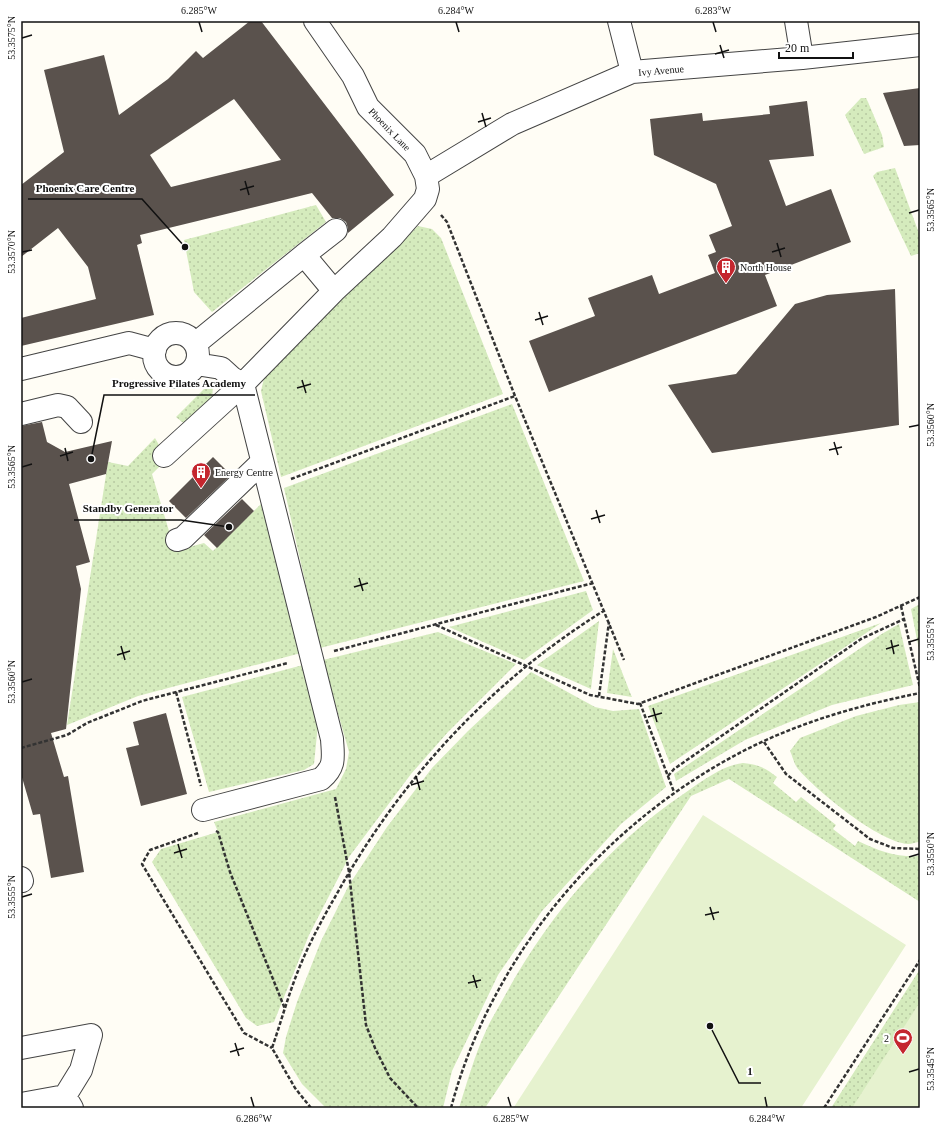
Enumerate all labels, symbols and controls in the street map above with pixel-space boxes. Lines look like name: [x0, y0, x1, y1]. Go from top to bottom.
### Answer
text: 6.285°W: [181, 5, 218, 16]
text: 6.284°W: [438, 5, 475, 16]
text: 6.283°W: [695, 5, 732, 16]
text: 53.3575°N: [6, 16, 17, 60]
scale bar: [779, 34, 853, 60]
text: 20 m: [785, 41, 810, 55]
street label: Ivy Avenue: [638, 63, 685, 78]
street label: Phoenix Lane: [366, 106, 413, 153]
callout: Phoenix Care Centre: [28, 176, 142, 199]
text: Phoenix Care Centre: [36, 182, 134, 194]
text: 53.3565°N: [925, 188, 936, 232]
text: 53.3570°N: [6, 230, 17, 274]
building icon: North House: [715, 256, 737, 284]
place label: North House: [740, 262, 792, 273]
callout: Progressive Pilates Academy: [104, 372, 255, 395]
text: Progressive Pilates Academy: [112, 377, 247, 389]
text: 53.3560°N: [925, 403, 936, 447]
text: 53.3565°N: [6, 445, 17, 489]
building icon: Energy Centre: [190, 461, 212, 489]
place label: Energy Centre: [215, 467, 273, 478]
callout: Standby Generator: [74, 497, 181, 520]
text: Standby Generator: [83, 502, 173, 514]
text: 53.3555°N: [925, 617, 936, 661]
text: 53.3560°N: [6, 660, 17, 704]
text: 53.3550°N: [925, 832, 936, 876]
text: 53.3555°N: [6, 875, 17, 919]
sports icon: 2: [892, 1027, 914, 1055]
place label: 2: [884, 1033, 889, 1044]
text: 53.3545°N: [925, 1047, 936, 1091]
callout: 1: [739, 1060, 761, 1083]
text: 1: [747, 1065, 753, 1077]
text: 6.286°W: [236, 1113, 273, 1124]
text: 6.285°W: [493, 1113, 530, 1124]
text: 6.284°W: [749, 1113, 786, 1124]

